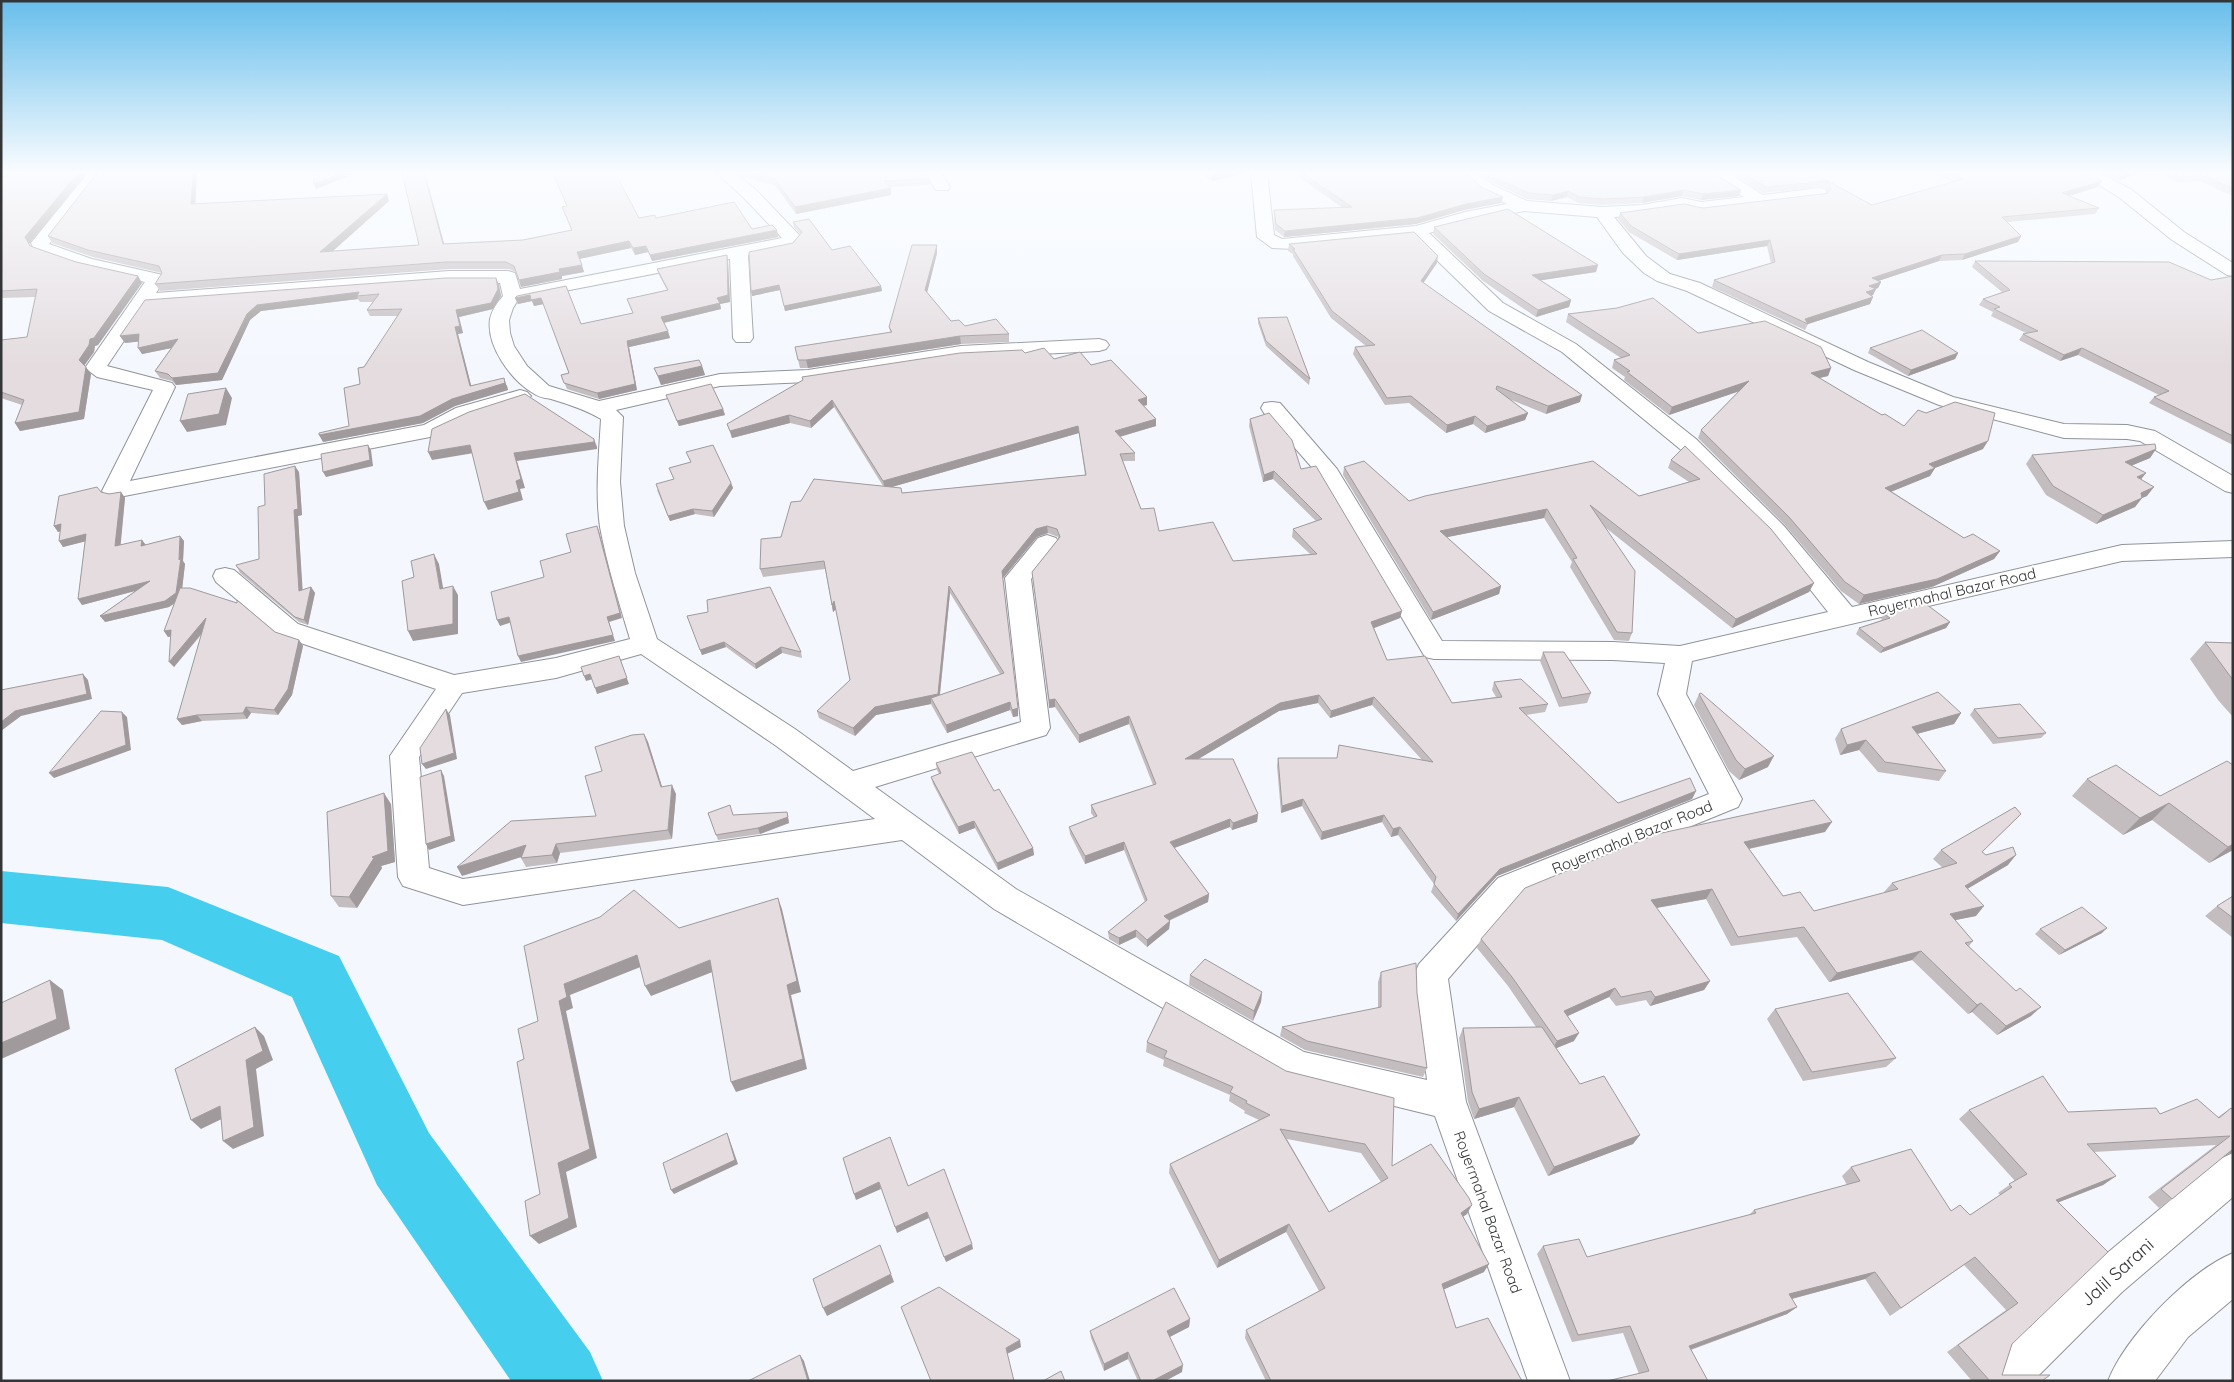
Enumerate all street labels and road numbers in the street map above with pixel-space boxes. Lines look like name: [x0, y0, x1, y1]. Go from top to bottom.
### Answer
street label: Royermahal Bazar Road: [1866, 563, 2038, 621]
street label: Royermahal Bazar Road: [1549, 796, 1715, 878]
street label: Royermahal Bazar Road: [1450, 1128, 1526, 1296]
street label: Jalil Sarani: [2075, 1233, 2159, 1311]

